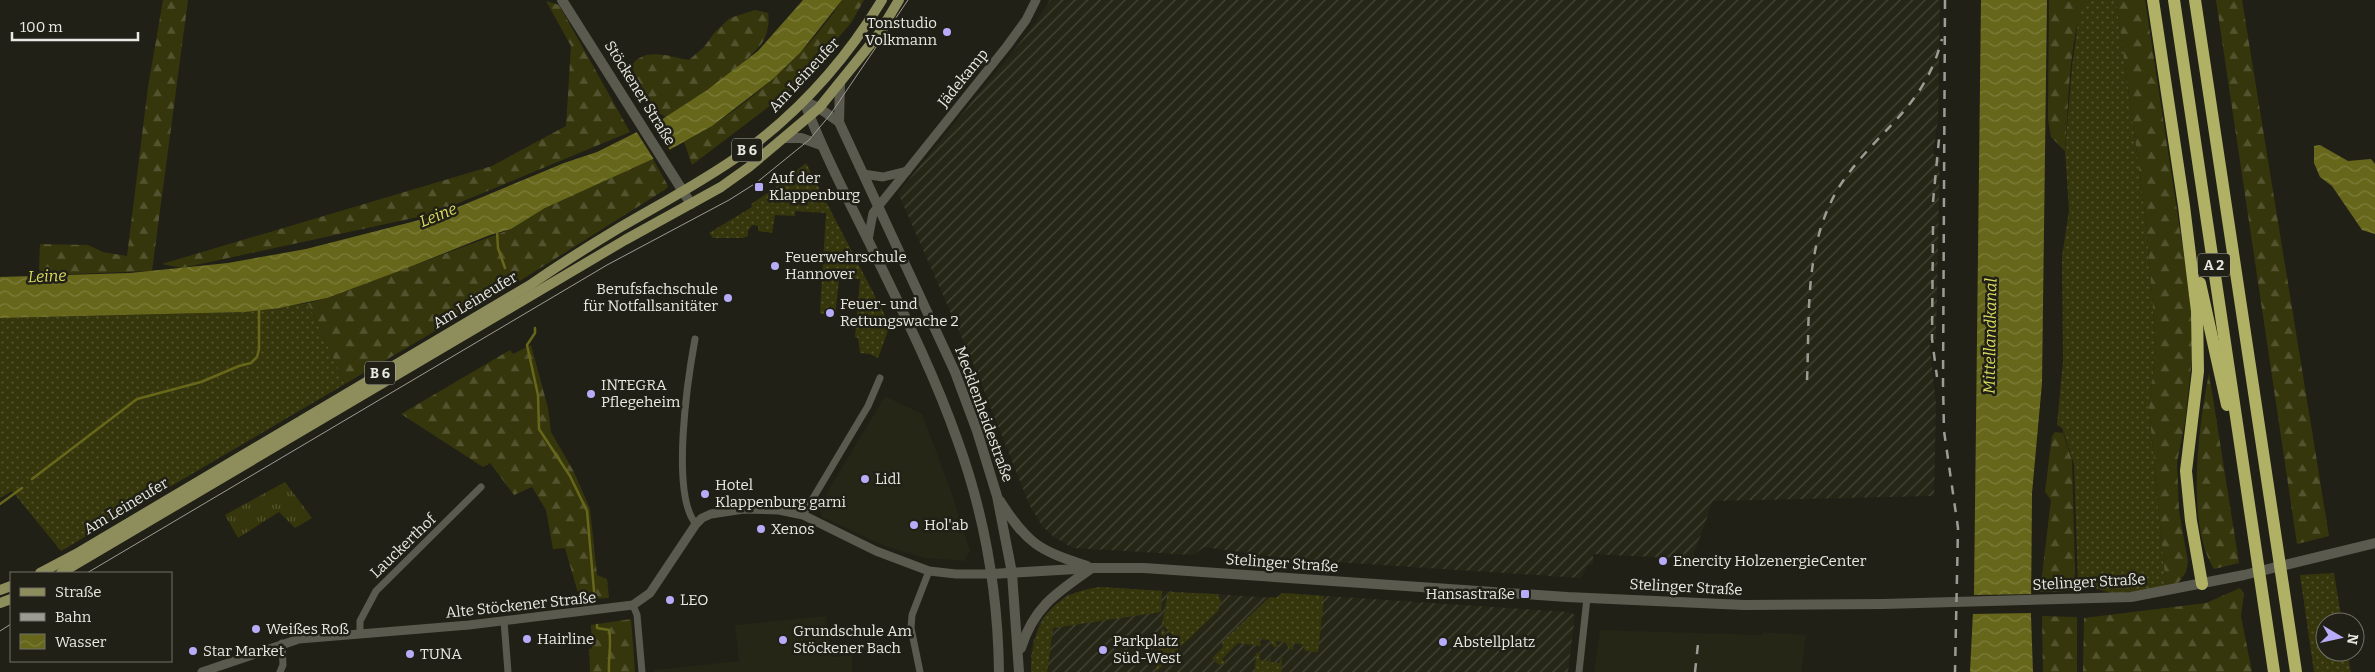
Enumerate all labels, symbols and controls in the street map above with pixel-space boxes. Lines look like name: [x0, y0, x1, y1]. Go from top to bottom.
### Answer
scale bar: [12, 10, 139, 42]
place label: Tonstudio Volkmann: [865, 14, 937, 49]
text: 100 m: [20, 18, 63, 36]
marker: Tonstudio Volkmann: [941, 26, 953, 38]
street label: Am Leineufer: [765, 34, 843, 116]
street label: Stöckener Straße: [601, 37, 679, 149]
street label: Jädekamp: [934, 45, 992, 111]
road number: B 6: [732, 138, 762, 162]
place label: Auf der Klappenburg: [769, 169, 860, 204]
marker: Auf der Klappenburg: [753, 181, 765, 193]
water label: Leine: [417, 199, 459, 231]
place label: Feuerwehrschule Hannover: [785, 248, 907, 283]
road number: A 2: [2198, 254, 2230, 276]
marker: Feuerwehrschule Hannover: [769, 260, 781, 272]
water label: Leine: [27, 266, 67, 286]
street label: Am Leineufer: [430, 268, 521, 332]
water label: Mittellandkanal: [1979, 278, 2001, 394]
place label: Berufsfachschule für Notfallsanitäter: [583, 280, 718, 315]
marker: Berufsfachschule für Notfallsanitäter: [722, 292, 734, 304]
place label: Feuer- und Rettungswache 2: [840, 295, 959, 330]
marker: Feuer- und Rettungswache 2: [824, 307, 836, 319]
street label: Mecklenheidestraße: [951, 344, 1017, 484]
road number: B 6: [365, 362, 395, 384]
place label: INTEGRA Pflegeheim: [601, 376, 681, 411]
marker: INTEGRA Pflegeheim: [585, 388, 597, 400]
place label: Lidl: [875, 470, 901, 488]
marker: Lidl: [859, 473, 871, 485]
street label: Am Leineufer: [81, 474, 172, 538]
place label: Hotel Klappenburg garni: [715, 476, 847, 511]
marker: Hotel Klappenburg garni: [699, 488, 711, 500]
street label: Lauckerthof: [366, 509, 441, 582]
place label: Hol'ab: [924, 516, 968, 534]
marker: Hol'ab: [908, 519, 920, 531]
place label: Xenos: [771, 520, 814, 538]
marker: Xenos: [755, 523, 767, 535]
street label: Stelinger Straße: [1225, 550, 1339, 576]
place label: Enercity HolzenergieCenter: [1673, 552, 1867, 570]
marker: Enercity HolzenergieCenter: [1657, 555, 1669, 567]
street label: Stelinger Straße: [2032, 570, 2146, 594]
legend: [10, 572, 172, 662]
street label: Stelinger Straße: [1629, 575, 1743, 599]
text: Straße: [55, 583, 101, 601]
place label: Hansastraße: [1425, 585, 1515, 603]
street label: Alte Stöckener Straße: [445, 588, 597, 622]
marker: Hansastraße: [1519, 588, 1531, 600]
place label: LEO: [680, 591, 708, 609]
marker: LEO: [664, 594, 676, 606]
text: Bahn: [55, 608, 92, 626]
north arrow: [2315, 612, 2365, 662]
place label: Weißes Roß: [266, 620, 349, 638]
place label: Grundschule Am Stöckener Bach: [793, 622, 912, 657]
marker: Weißes Roß: [250, 623, 262, 635]
place label: Hairline: [537, 630, 594, 648]
place label: Parkplatz Süd-West: [1113, 632, 1182, 667]
text: N: [2343, 632, 2362, 646]
text: Wasser: [55, 633, 107, 651]
marker: Hairline: [521, 633, 533, 645]
place label: Abstellplatz: [1453, 633, 1535, 651]
marker: Grundschule Am Stöckener Bach: [777, 634, 789, 646]
marker: Abstellplatz: [1437, 636, 1449, 648]
place label: Star Market: [203, 642, 285, 660]
marker: Parkplatz Süd-West: [1097, 644, 1109, 656]
marker: Star Market: [187, 645, 199, 657]
place label: TUNA: [420, 645, 462, 663]
marker: TUNA: [404, 648, 416, 660]

